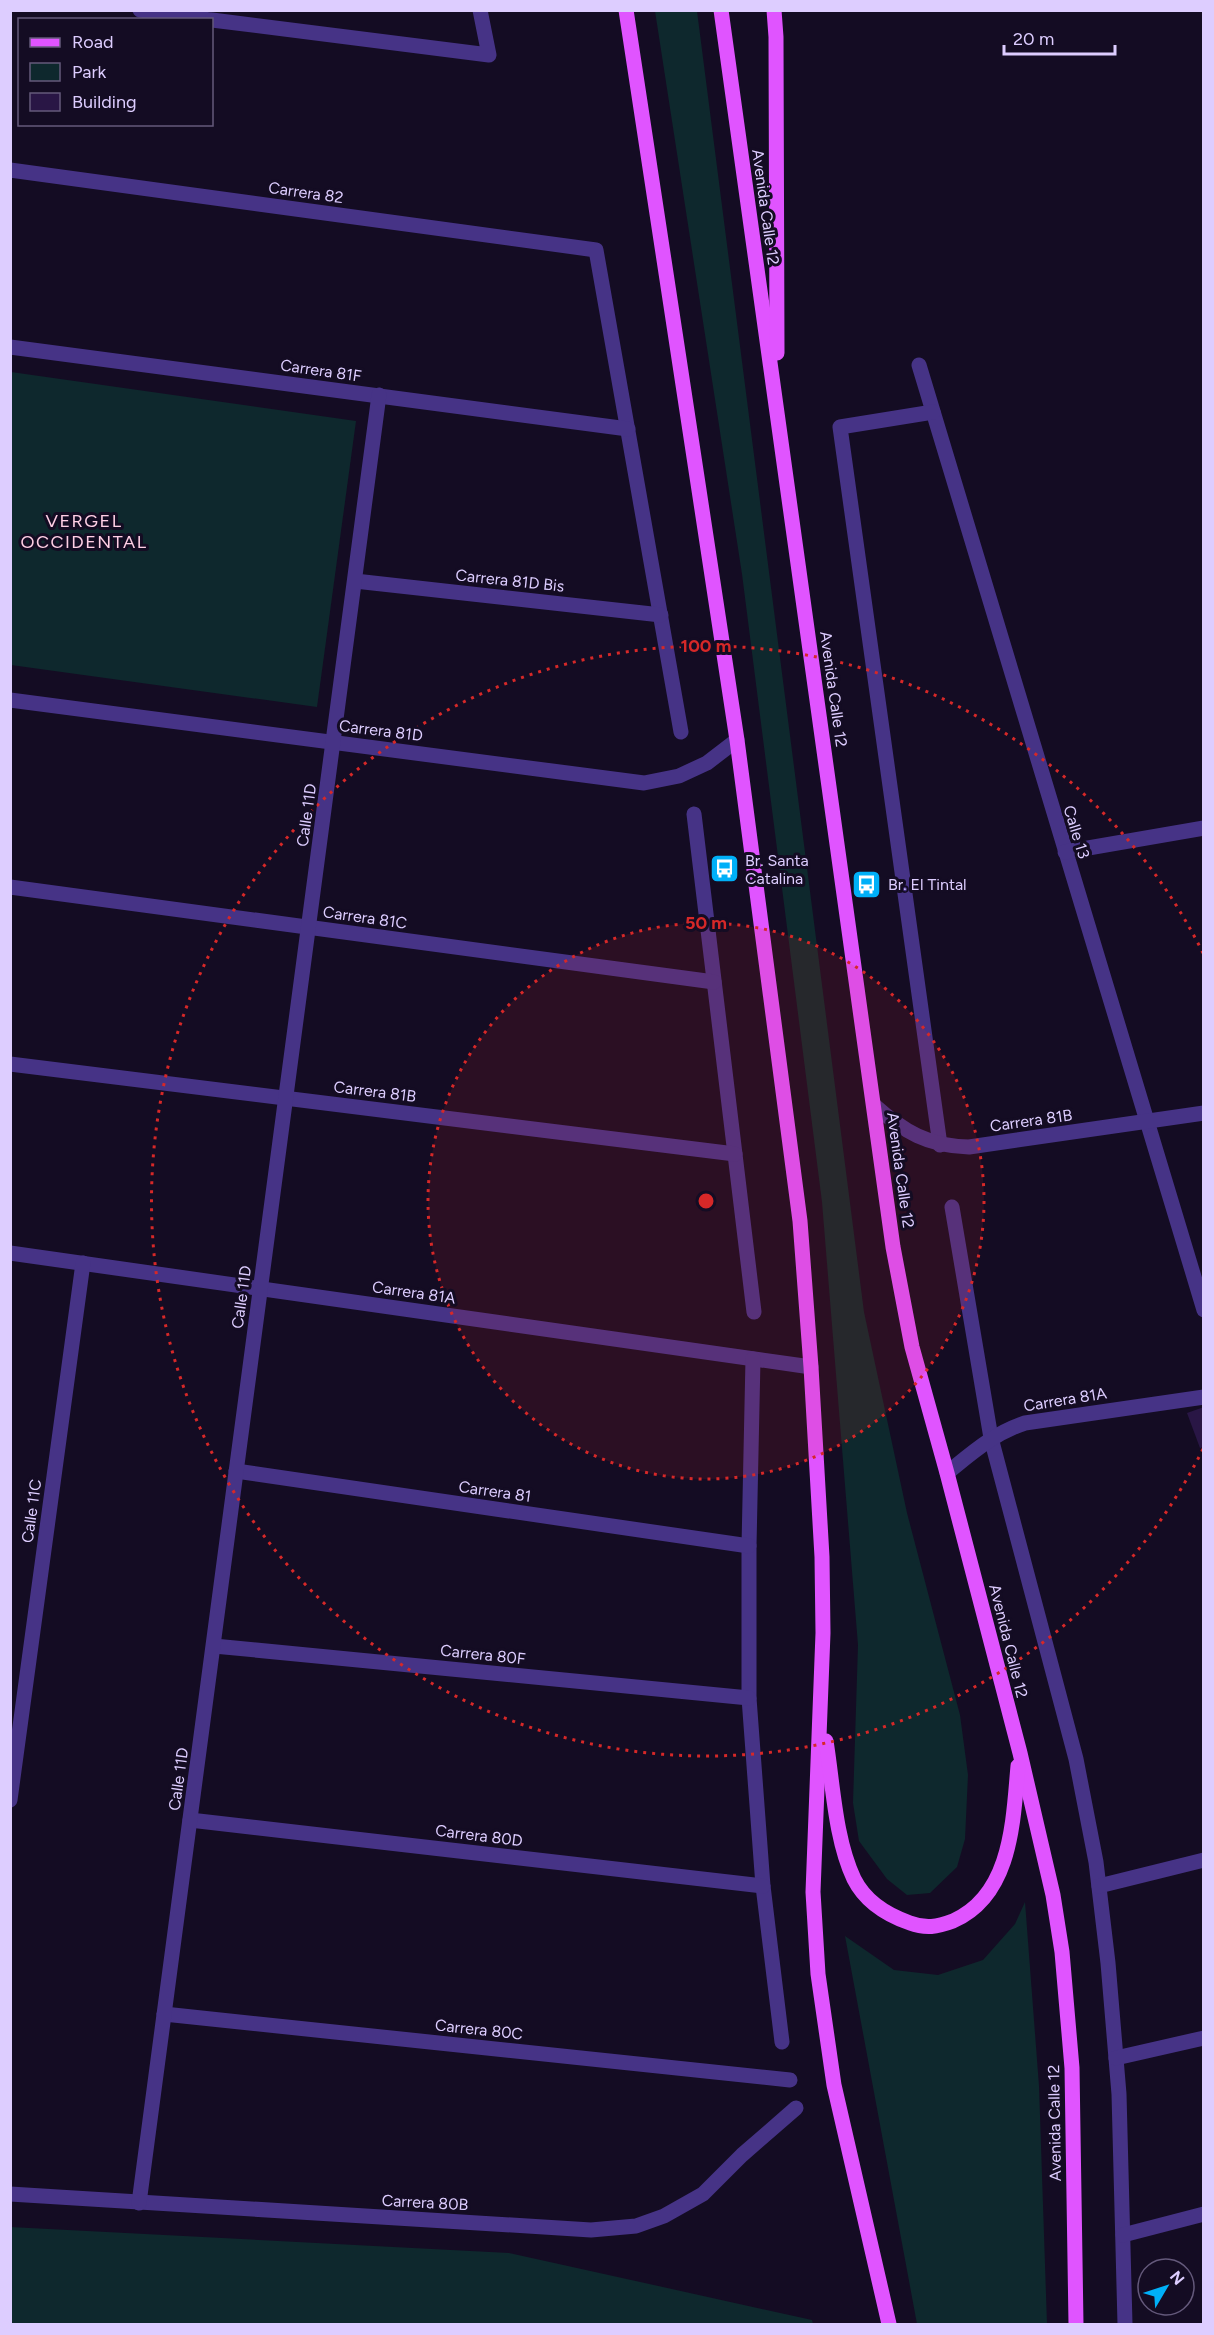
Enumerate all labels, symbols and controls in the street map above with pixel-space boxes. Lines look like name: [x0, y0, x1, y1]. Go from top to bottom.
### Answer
legend: [18, 18, 213, 126]
scale bar: [1004, 18, 1115, 56]
text: 20 m: [1013, 28, 1054, 50]
text: Road: [72, 31, 113, 53]
text: Park: [72, 61, 107, 83]
text: Building: [72, 91, 137, 113]
street label: Avenida Calle 12: [748, 148, 783, 266]
street label: Carrera 82: [267, 178, 345, 207]
street label: Carrera 81F: [279, 355, 363, 386]
district label: VERGEL OCCIDENTAL: [20, 510, 148, 553]
street label: Carrera 81D Bis: [455, 565, 565, 596]
street label: Avenida Calle 12: [816, 630, 851, 748]
text: 100 m: [681, 635, 731, 657]
street label: Carrera 81D: [338, 716, 424, 745]
street label: Calle 11D: [293, 782, 320, 848]
street label: Calle 13: [1059, 803, 1094, 861]
place label: Br. Santa Catalina: [745, 851, 809, 888]
bus stop icon: Br. Santa Catalina: [708, 853, 740, 885]
bus stop icon: Br. El Tintal: [851, 868, 883, 900]
place label: Br. El Tintal: [888, 875, 967, 894]
street label: Carrera 81C: [322, 902, 408, 933]
text: 50 m: [685, 912, 727, 934]
street label: Carrera 81B: [333, 1077, 417, 1106]
street label: Carrera 81B: [989, 1105, 1074, 1136]
street label: Avenida Calle 12: [883, 1111, 918, 1229]
centre of rings: [696, 1191, 716, 1211]
street label: Calle 11D: [228, 1264, 255, 1330]
street label: Carrera 81A: [371, 1277, 457, 1308]
street label: Carrera 81A: [1022, 1384, 1108, 1415]
street label: Carrera 81: [457, 1477, 532, 1506]
street label: Calle 11C: [18, 1478, 45, 1544]
street label: Avenida Calle 12: [985, 1582, 1032, 1700]
street label: Carrera 80F: [439, 1641, 527, 1668]
street label: Calle 11D: [165, 1746, 192, 1812]
street label: Carrera 80D: [434, 1821, 524, 1850]
street label: Carrera 80C: [434, 2015, 524, 2044]
street label: Avenida Calle 12: [1044, 2065, 1065, 2181]
street label: Carrera 80B: [381, 2191, 469, 2214]
north arrow: [1136, 2257, 1196, 2317]
text: N: [1166, 2267, 1189, 2289]

